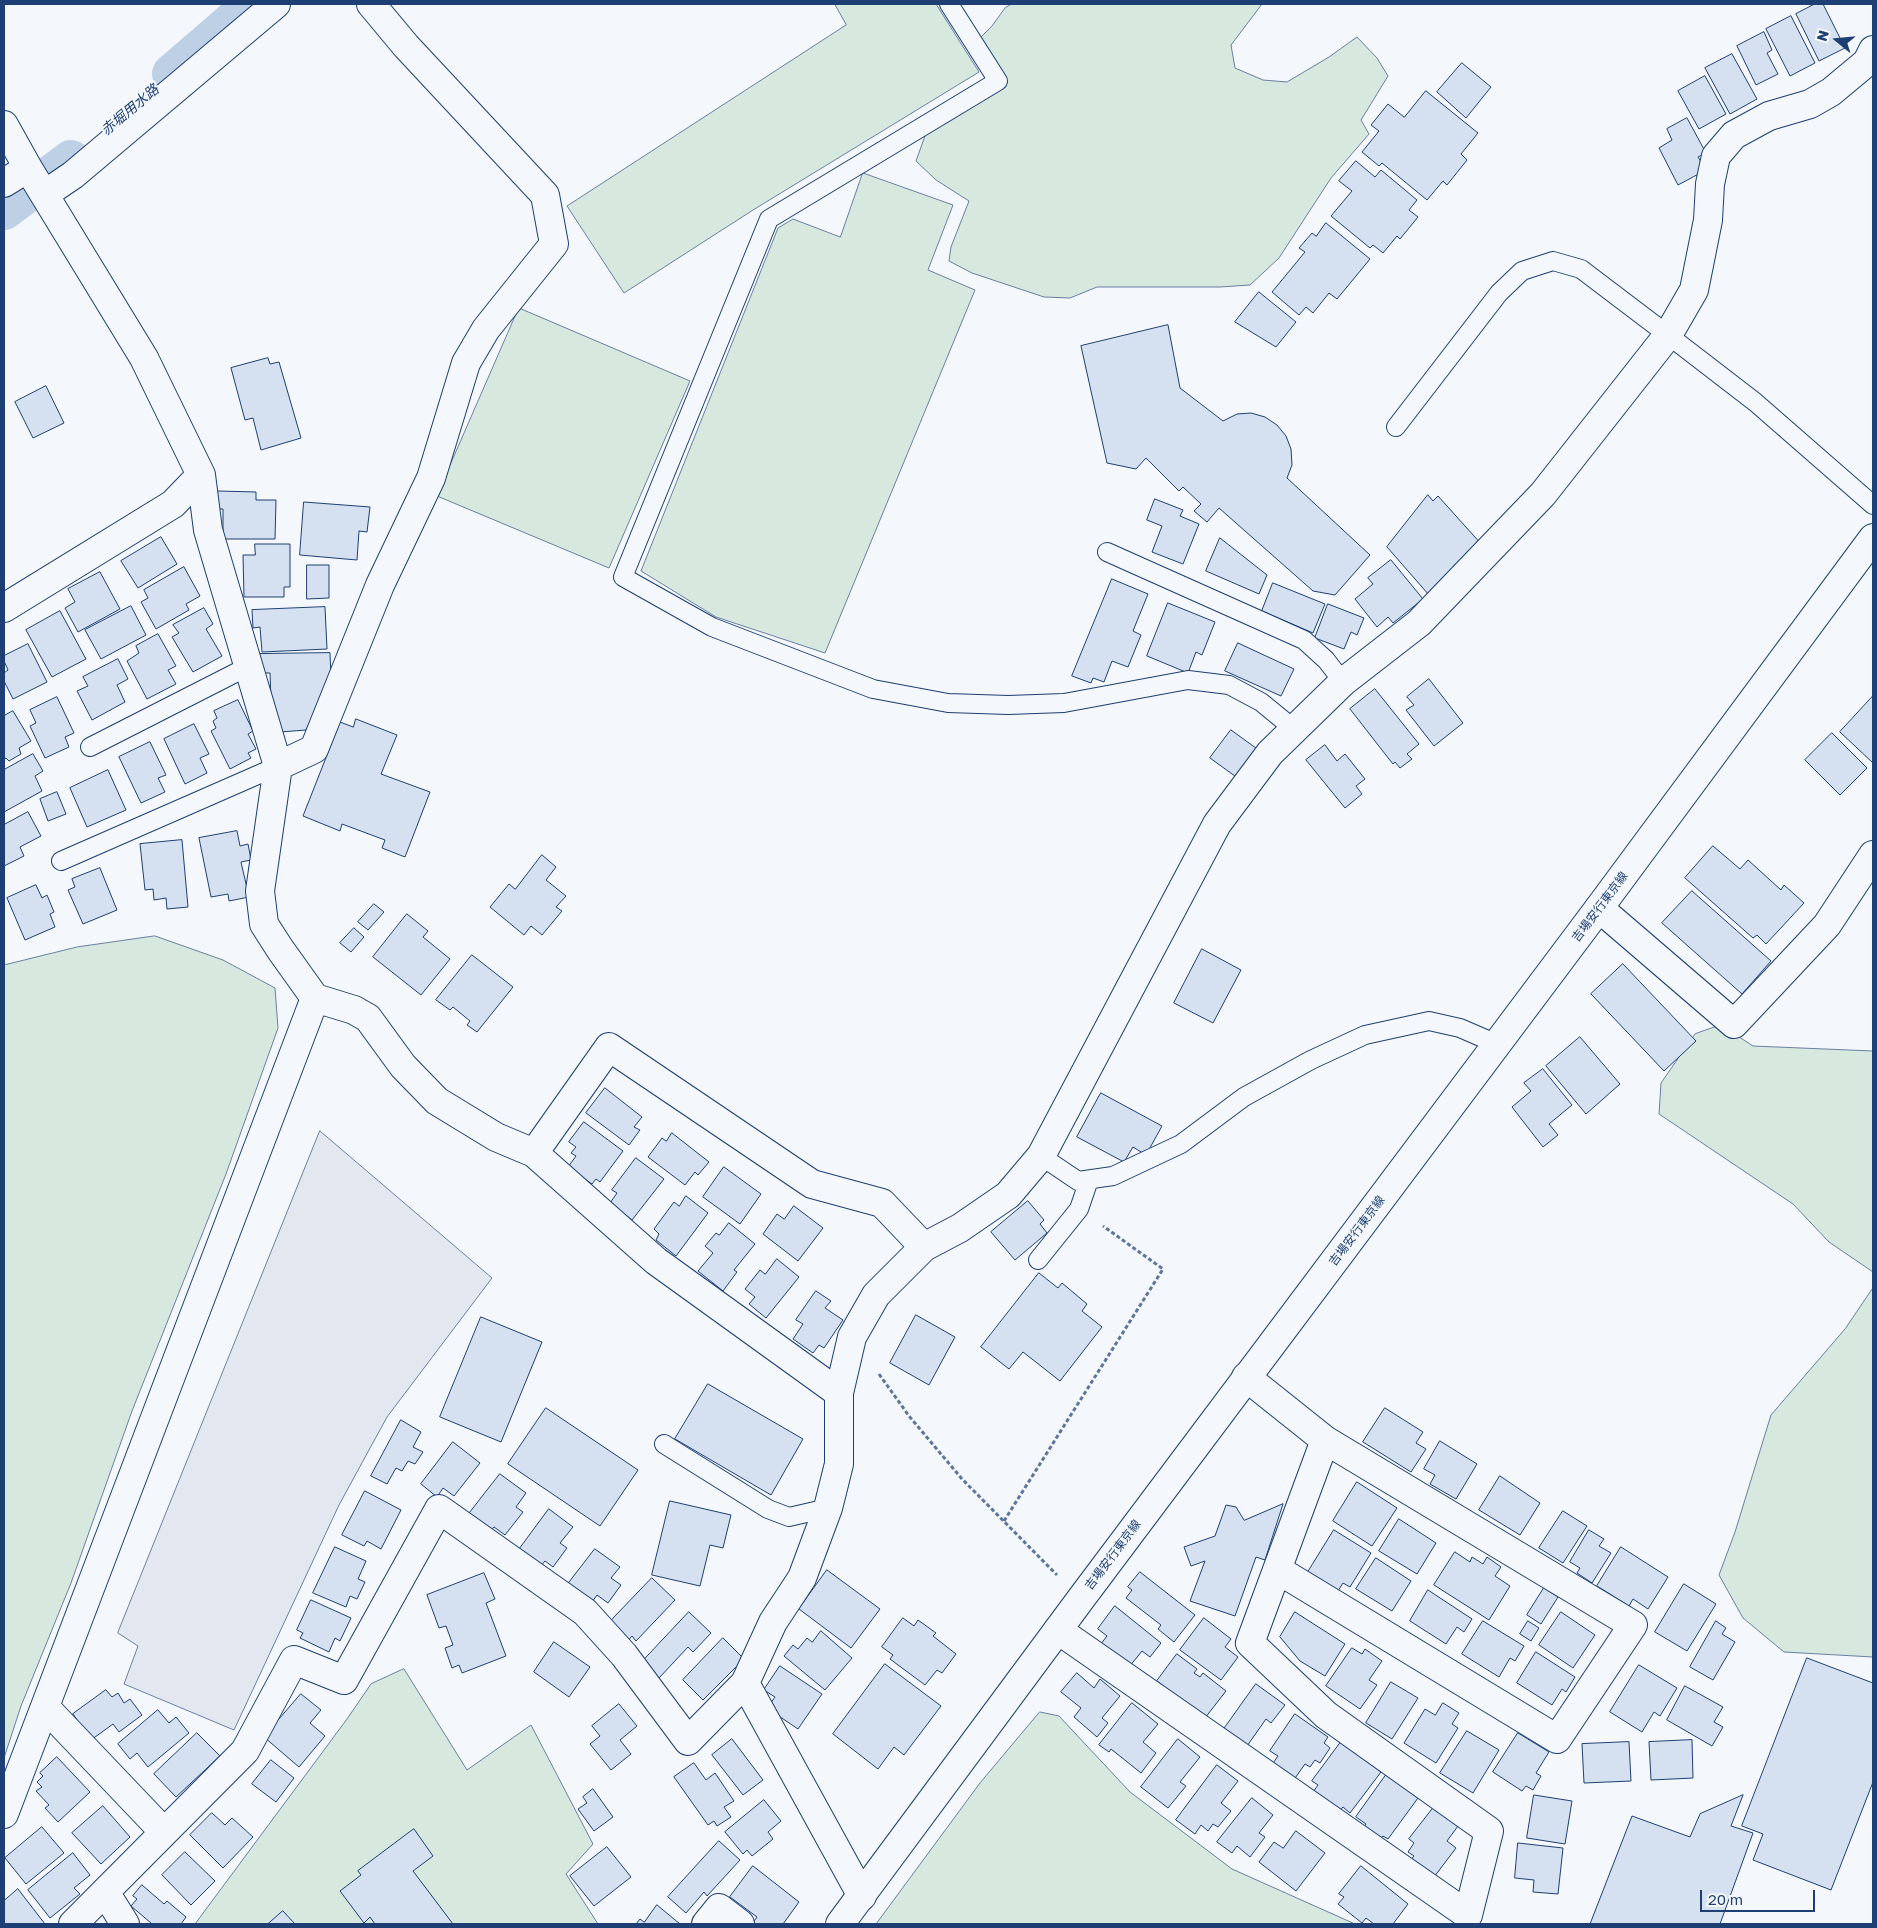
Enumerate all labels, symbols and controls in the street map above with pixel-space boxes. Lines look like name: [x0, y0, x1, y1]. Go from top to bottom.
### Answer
north arrow: [1812, 15, 1862, 65]
text: N: [1812, 28, 1832, 43]
water label: 赤堀用水路: [98, 81, 162, 139]
street label: 吉場安行東京線: [1569, 869, 1631, 945]
street label: 吉場安行東京線: [1326, 1193, 1388, 1269]
street label: 吉場安行東京線: [1082, 1517, 1144, 1593]
scale bar: [1702, 1880, 1817, 1912]
text: 20 m: [1708, 1890, 1743, 1908]

